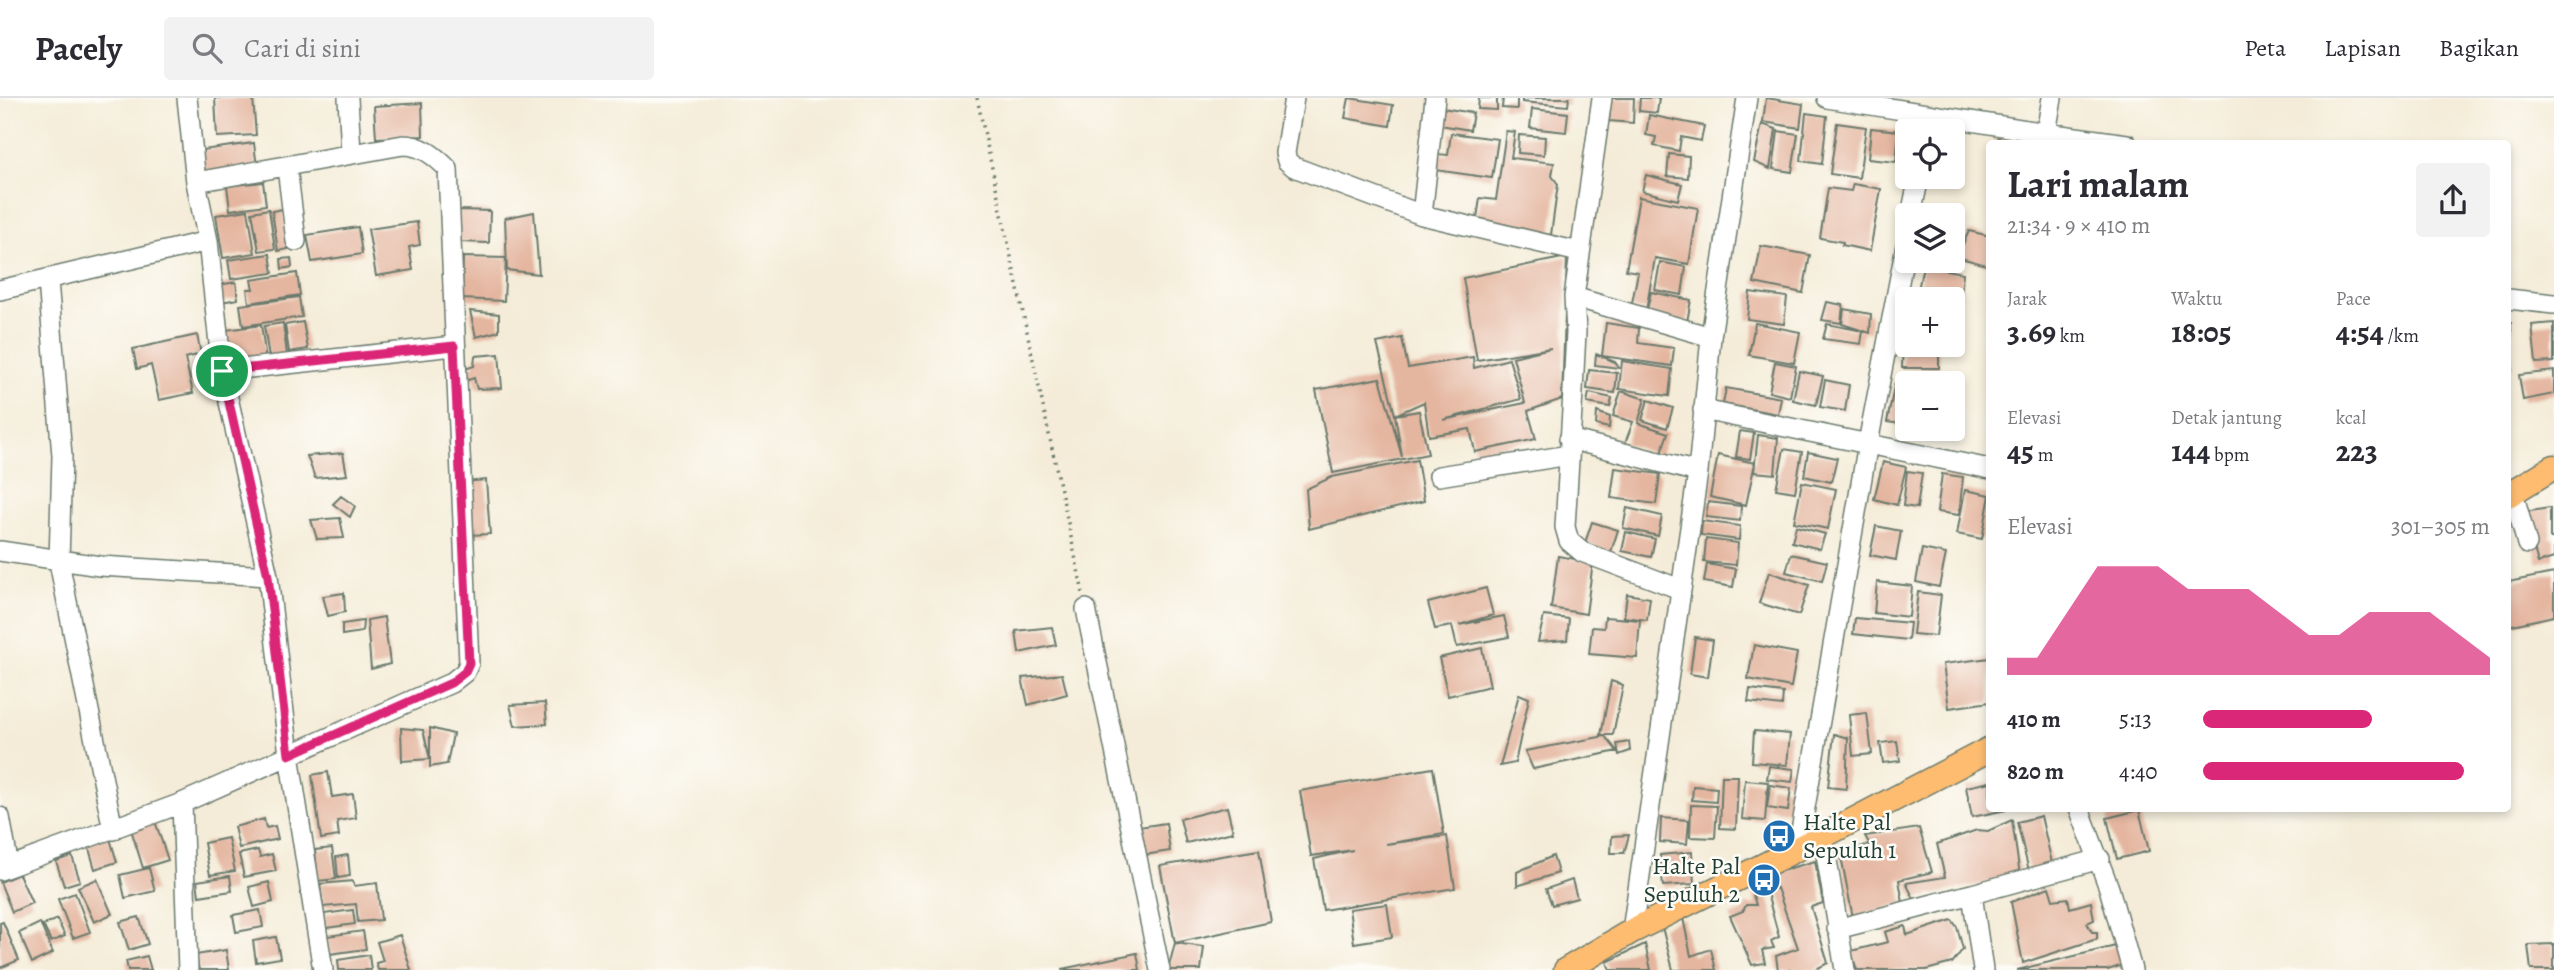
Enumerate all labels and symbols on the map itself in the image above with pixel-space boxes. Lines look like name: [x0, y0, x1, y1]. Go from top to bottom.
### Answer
pin: [192, 341, 252, 401]
place label: Halte Pal Sepuluh 1: [1803, 806, 1896, 866]
bus stop icon: Halte Pal Sepuluh 1: [1760, 817, 1798, 855]
place label: Halte Pal Sepuluh 2: [1644, 850, 1740, 910]
bus stop icon: Halte Pal Sepuluh 2: [1745, 861, 1783, 899]

